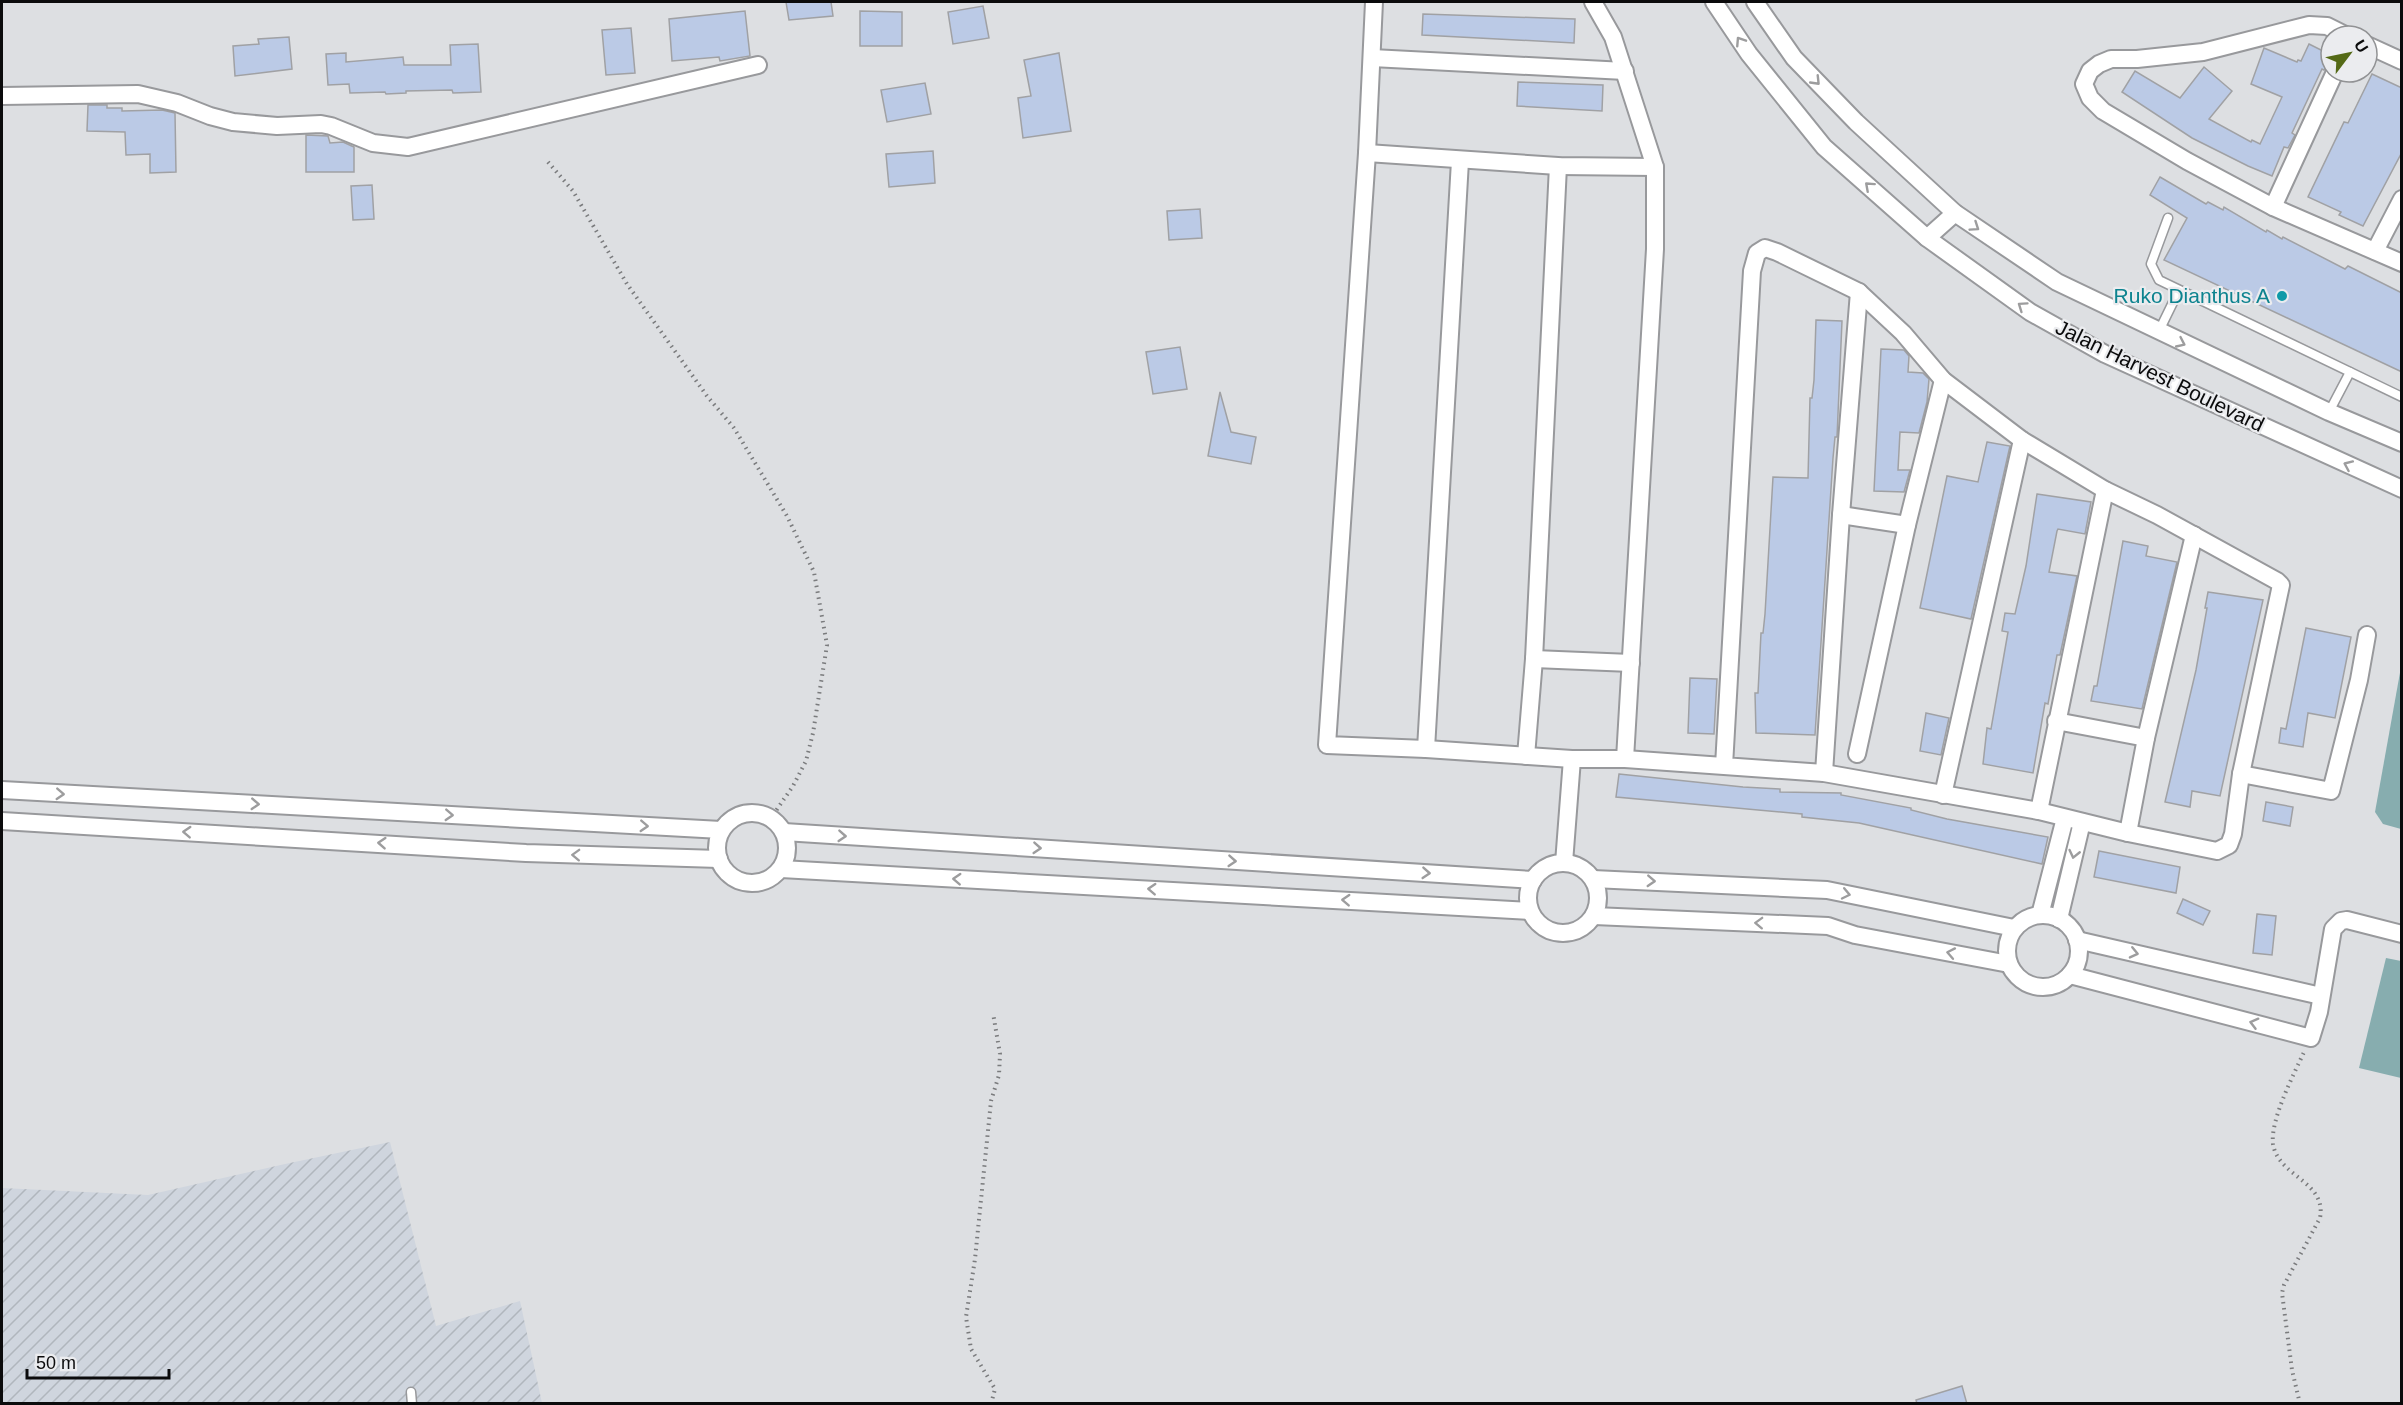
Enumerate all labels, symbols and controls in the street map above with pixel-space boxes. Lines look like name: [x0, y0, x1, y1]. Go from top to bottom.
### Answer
north arrow: [2319, 24, 2379, 84]
one-way arrow: [1736, 36, 1747, 47]
text: U: [2351, 37, 2372, 56]
one-way arrow: [1809, 73, 1820, 84]
one-way arrow: [1865, 182, 1876, 193]
one-way arrow: [1969, 219, 1979, 231]
place label: Ruko Dianthus A: [2114, 284, 2270, 307]
marker: Ruko Dianthus A: [2275, 289, 2289, 303]
one-way arrow: [2018, 302, 2029, 313]
street label: Jalan Harvest Boulevard: [2052, 315, 2268, 436]
one-way arrow: [2174, 336, 2185, 348]
one-way arrow: [2344, 460, 2355, 472]
one-way arrow: [55, 787, 64, 800]
one-way arrow: [250, 798, 259, 811]
one-way arrow: [445, 809, 454, 822]
one-way arrow: [640, 820, 649, 833]
one-way arrow: [183, 825, 192, 838]
one-way arrow: [838, 829, 847, 842]
one-way arrow: [377, 837, 386, 850]
one-way arrow: [1033, 842, 1042, 855]
one-way arrow: [572, 848, 581, 861]
one-way arrow: [2069, 848, 2082, 858]
one-way arrow: [1227, 854, 1236, 867]
one-way arrow: [1422, 867, 1431, 880]
one-way arrow: [952, 872, 961, 885]
one-way arrow: [1647, 875, 1656, 888]
one-way arrow: [1147, 883, 1156, 896]
one-way arrow: [1840, 887, 1850, 900]
one-way arrow: [1342, 894, 1351, 907]
one-way arrow: [1755, 917, 1764, 930]
one-way arrow: [2129, 946, 2139, 959]
one-way arrow: [1947, 947, 1957, 960]
one-way arrow: [2249, 1018, 2260, 1030]
scale bar: [27, 1342, 170, 1380]
text: 50 m: [36, 1353, 76, 1373]

